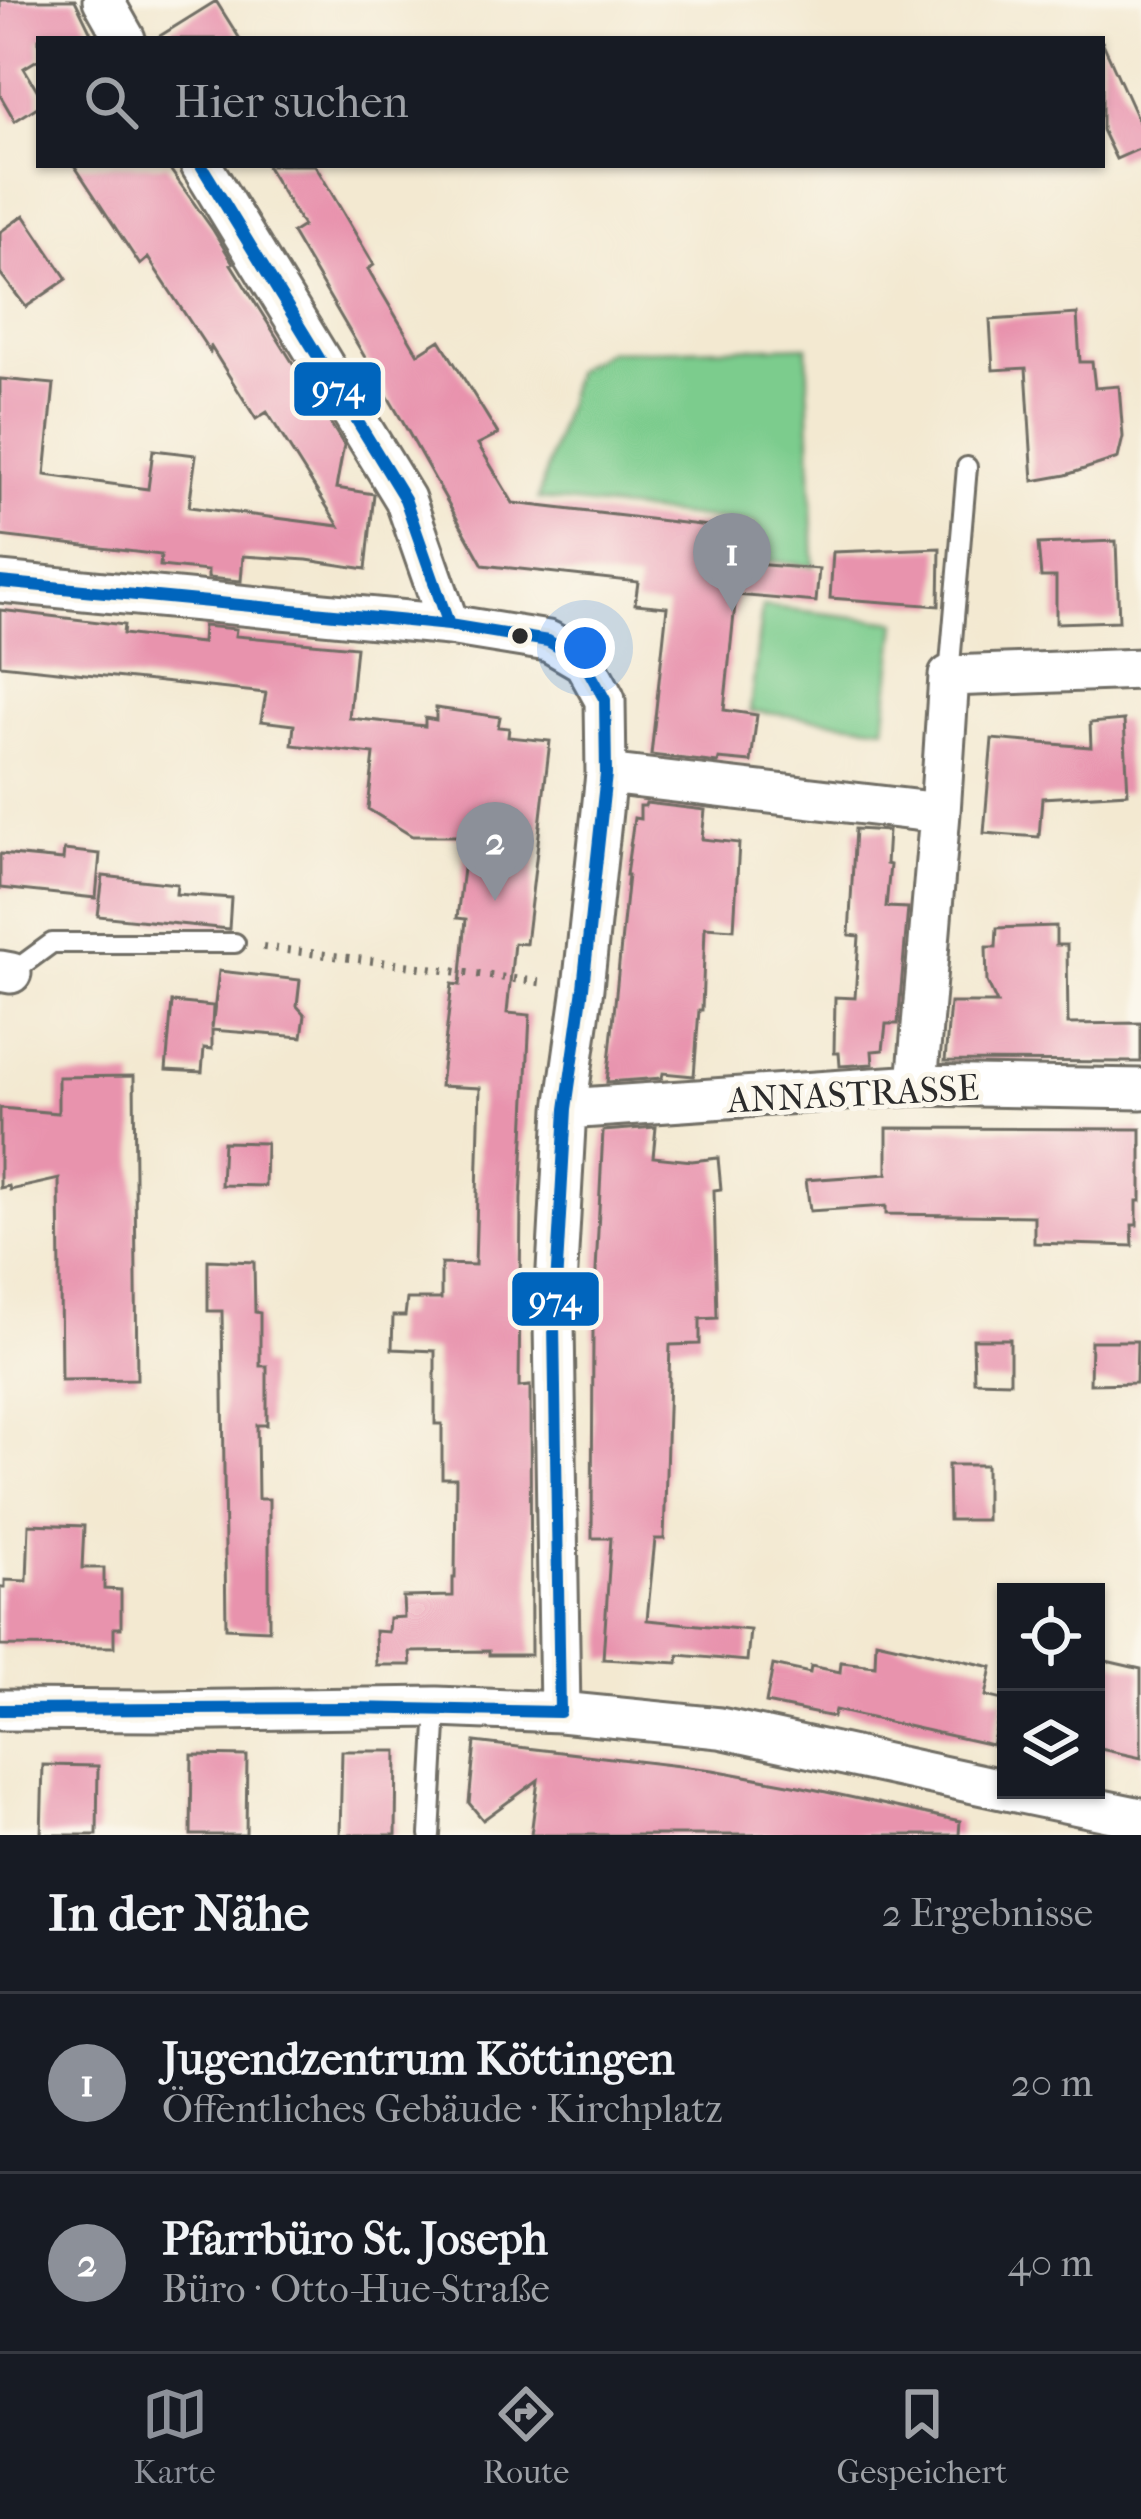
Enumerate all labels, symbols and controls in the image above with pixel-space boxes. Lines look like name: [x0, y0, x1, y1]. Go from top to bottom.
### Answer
search box: [36, 36, 1105, 168]
icon: search: [78, 69, 144, 135]
text: Hier suchen: [174, 76, 409, 129]
line badge: 974: [292, 360, 383, 418]
text: 974: [312, 370, 365, 410]
pin: 1: [693, 513, 771, 612]
your location: [555, 618, 615, 678]
unlabelled marker: [509, 625, 531, 647]
pin: 2: [456, 802, 534, 901]
street label: ANNASTRASSE: [724, 1066, 980, 1122]
line badge: 974: [510, 1270, 601, 1328]
text: 974: [529, 1281, 582, 1321]
map controls: [997, 1583, 1105, 1799]
button: locate: [997, 1583, 1105, 1691]
button: layers: [997, 1691, 1105, 1799]
text: In der Nähe: [48, 1883, 309, 1943]
text: 2 Ergebnisse: [882, 1890, 1093, 1936]
text: Jugendzentrum Köttingen: [162, 2033, 675, 2086]
text: 1: [80, 2060, 94, 2106]
text: 20 m: [1011, 2060, 1093, 2106]
text: Öffentliches Gebäude · Kirchplatz: [162, 2086, 723, 2132]
text: Pfarrbüro St. Joseph: [162, 2213, 548, 2266]
text: 2: [77, 2240, 97, 2286]
text: 40 m: [1008, 2240, 1093, 2286]
text: Büro · Otto-Hue-Straße: [162, 2266, 550, 2312]
tab: Karte: [134, 2381, 216, 2492]
tab: Route: [483, 2381, 569, 2492]
tab: Gespeichert: [837, 2381, 1007, 2492]

